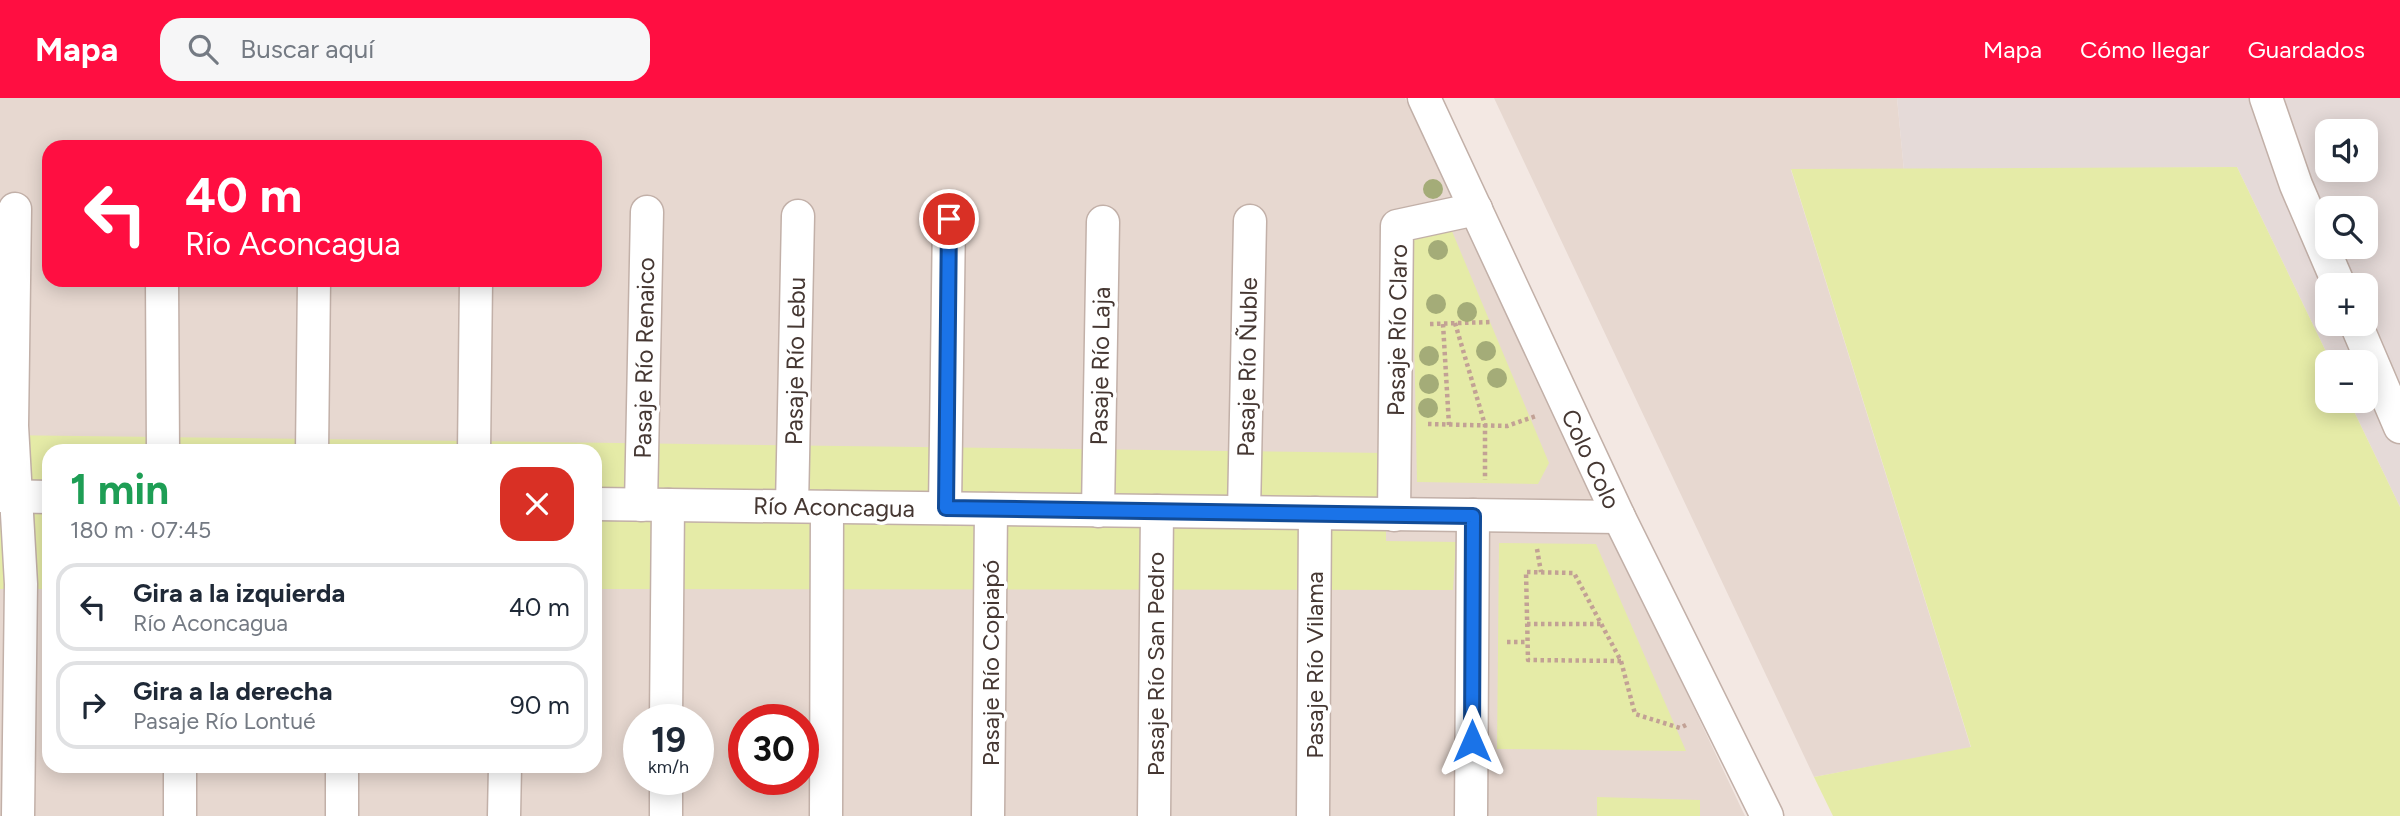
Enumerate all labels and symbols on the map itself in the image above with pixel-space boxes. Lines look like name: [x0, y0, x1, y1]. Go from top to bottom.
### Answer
pin: [919, 189, 979, 249]
street label: Pasaje Río Claro: [1381, 244, 1413, 416]
street label: Pasaje Río Renaico: [628, 257, 660, 459]
street label: Pasaje Río Lebu: [779, 277, 811, 445]
street label: Pasaje Río Ñuble: [1231, 277, 1263, 457]
street label: Pasaje Río Laja: [1084, 286, 1116, 446]
street label: Colo Colo: [1555, 404, 1627, 514]
street label: Río Aconcagua: [753, 491, 915, 523]
street label: Pasaje Río San Pedro: [1141, 552, 1170, 776]
street label: Pasaje Río Copiapó: [976, 560, 1005, 766]
street label: Pasaje Río Vilama: [1300, 571, 1329, 759]
speed limit sign: 30: [728, 704, 819, 795]
position arrow: [1435, 704, 1509, 778]

